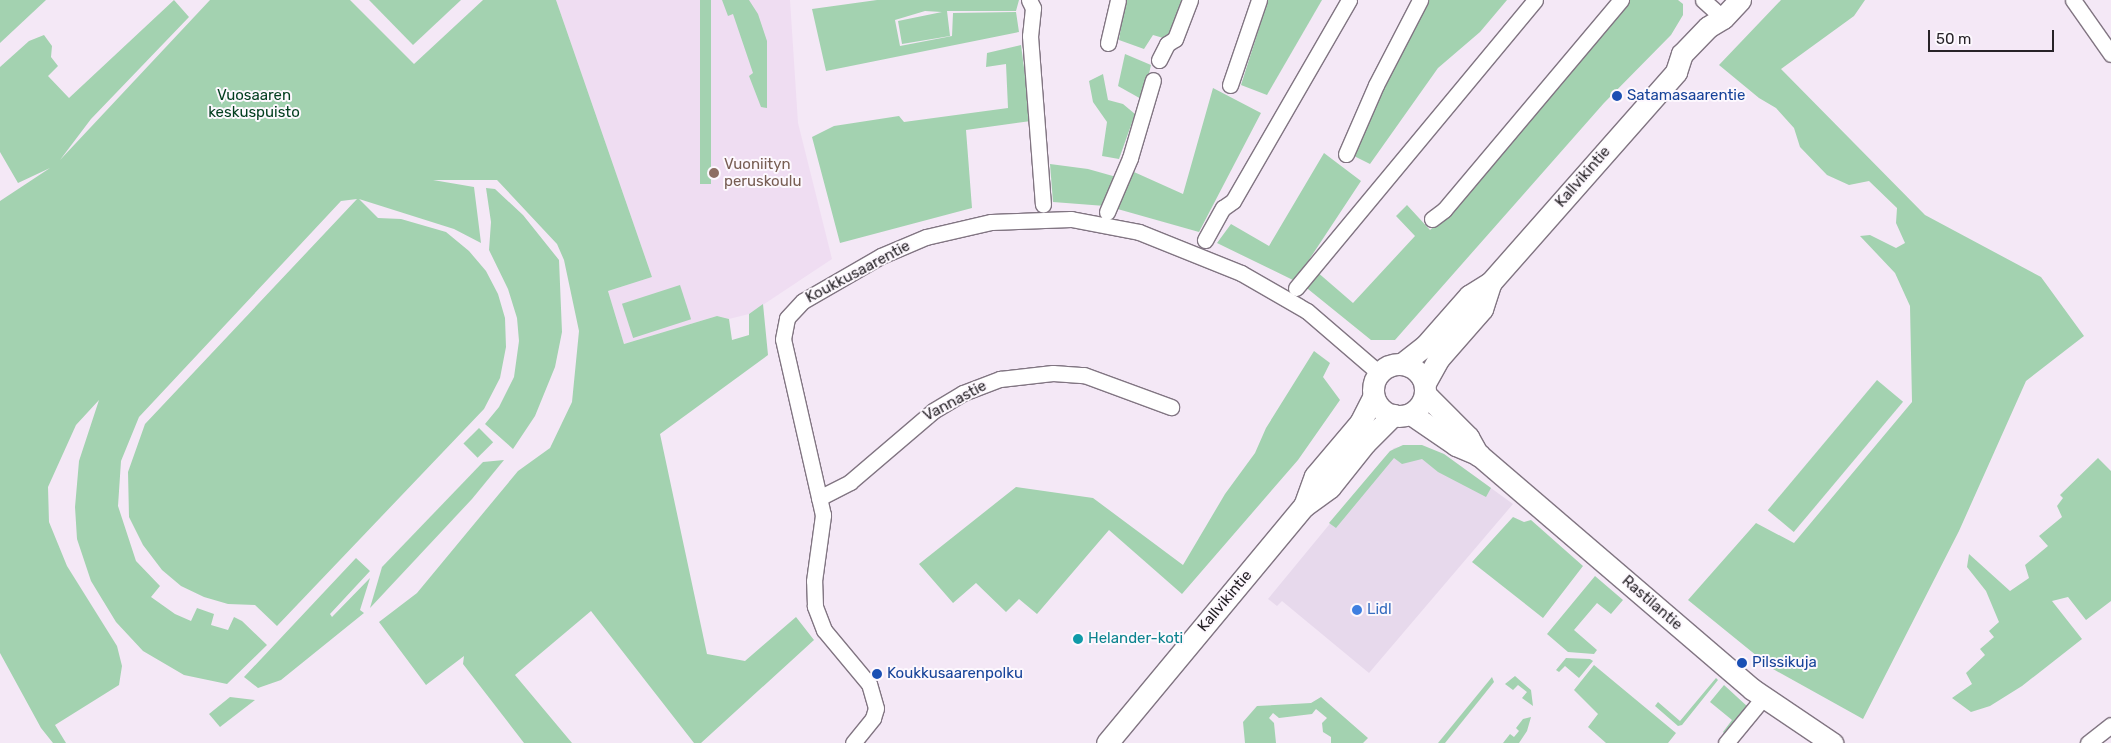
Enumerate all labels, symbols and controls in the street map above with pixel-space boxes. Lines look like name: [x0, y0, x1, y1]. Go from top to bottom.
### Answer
scale bar: [1931, 20, 2057, 52]
text: 50 m: [1936, 30, 1971, 48]
park label: Vuosaaren keskuspuisto: [208, 86, 300, 121]
place label: Satamasaarentie: [1627, 87, 1745, 105]
marker: Satamasaarentie: [1611, 90, 1623, 102]
street label: Kallvikintie: [1552, 143, 1614, 211]
place label: Vuoniityn peruskoulu: [724, 155, 801, 190]
marker: Vuoniityn peruskoulu: [708, 167, 720, 179]
street label: Koukkusaarentie: [803, 237, 913, 307]
street label: Vannastie: [920, 377, 990, 425]
street label: Kallvikintie: [1194, 567, 1256, 635]
street label: Rastilantie: [1618, 572, 1686, 634]
place label: Lidl: [1367, 601, 1392, 619]
marker: Lidl: [1351, 604, 1363, 616]
place label: Helander-koti: [1088, 630, 1183, 648]
marker: Helander-koti: [1072, 633, 1084, 645]
place label: Pilssikuja: [1752, 654, 1817, 672]
marker: Pilssikuja: [1736, 657, 1748, 669]
place label: Koukkusaarenpolku: [887, 665, 1023, 683]
marker: Koukkusaarenpolku: [871, 668, 883, 680]

